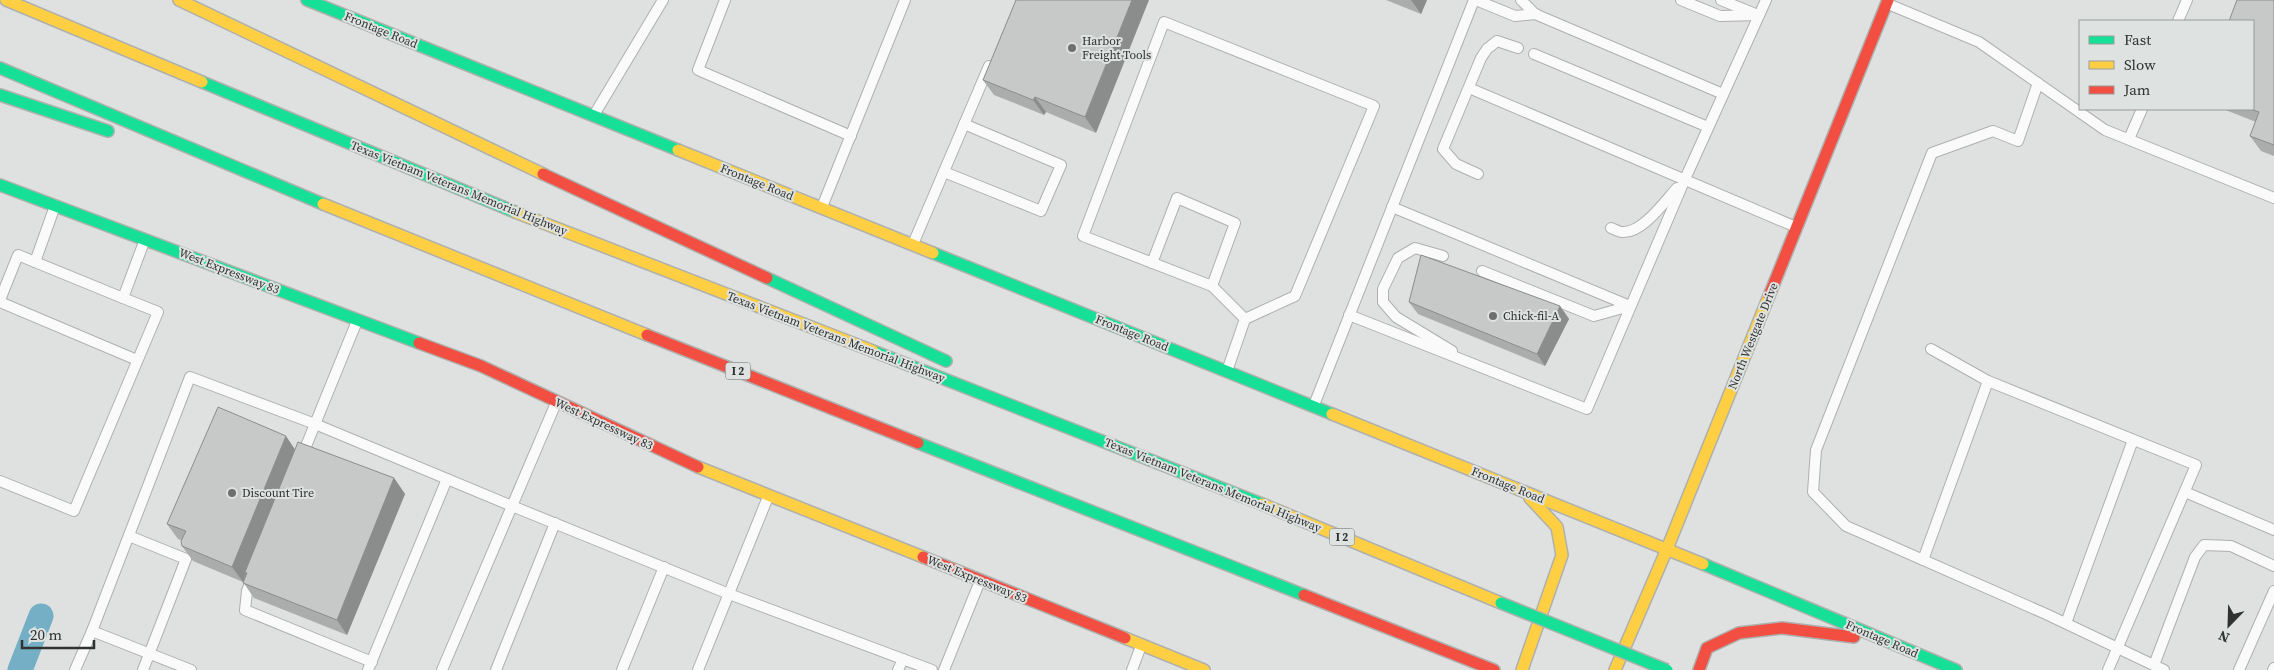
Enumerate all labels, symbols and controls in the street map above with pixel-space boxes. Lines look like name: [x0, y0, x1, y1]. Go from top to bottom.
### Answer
street label: Frontage Road: [342, 8, 420, 52]
legend: [2079, 20, 2254, 110]
text: Fast: [2124, 29, 2151, 50]
place label: Harbor Freight Tools: [1082, 33, 1151, 63]
marker: Harbor Freight Tools: [1066, 42, 1078, 54]
text: Slow: [2124, 54, 2156, 75]
text: Jam: [2123, 79, 2151, 100]
street label: Texas Vietnam Veterans Memorial Highway: [348, 137, 570, 239]
street label: Frontage Road: [718, 160, 796, 204]
street label: West Expressway 83: [176, 244, 282, 298]
street label: North Westgate Drive: [1724, 280, 1782, 392]
street label: Texas Vietnam Veterans Memorial Highway: [725, 288, 948, 386]
place label: Chick-fil-A: [1503, 308, 1559, 324]
marker: Chick-fil-A: [1487, 310, 1499, 322]
street label: Frontage Road: [1093, 311, 1171, 355]
road number: I 2: [726, 362, 750, 380]
street label: West Expressway 83: [552, 394, 656, 454]
street label: Texas Vietnam Veterans Memorial Highway: [1102, 434, 1324, 536]
street label: Frontage Road: [1469, 463, 1547, 507]
place label: Discount Tire: [242, 485, 314, 501]
marker: Discount Tire: [226, 487, 238, 499]
road number: I 2: [1330, 528, 1354, 546]
street label: West Expressway 83: [925, 552, 1029, 606]
north arrow: [2204, 600, 2254, 650]
street label: Frontage Road: [1843, 616, 1921, 662]
scale bar: [22, 618, 95, 650]
text: 20 m: [30, 624, 62, 645]
text: N: [2215, 626, 2233, 648]

